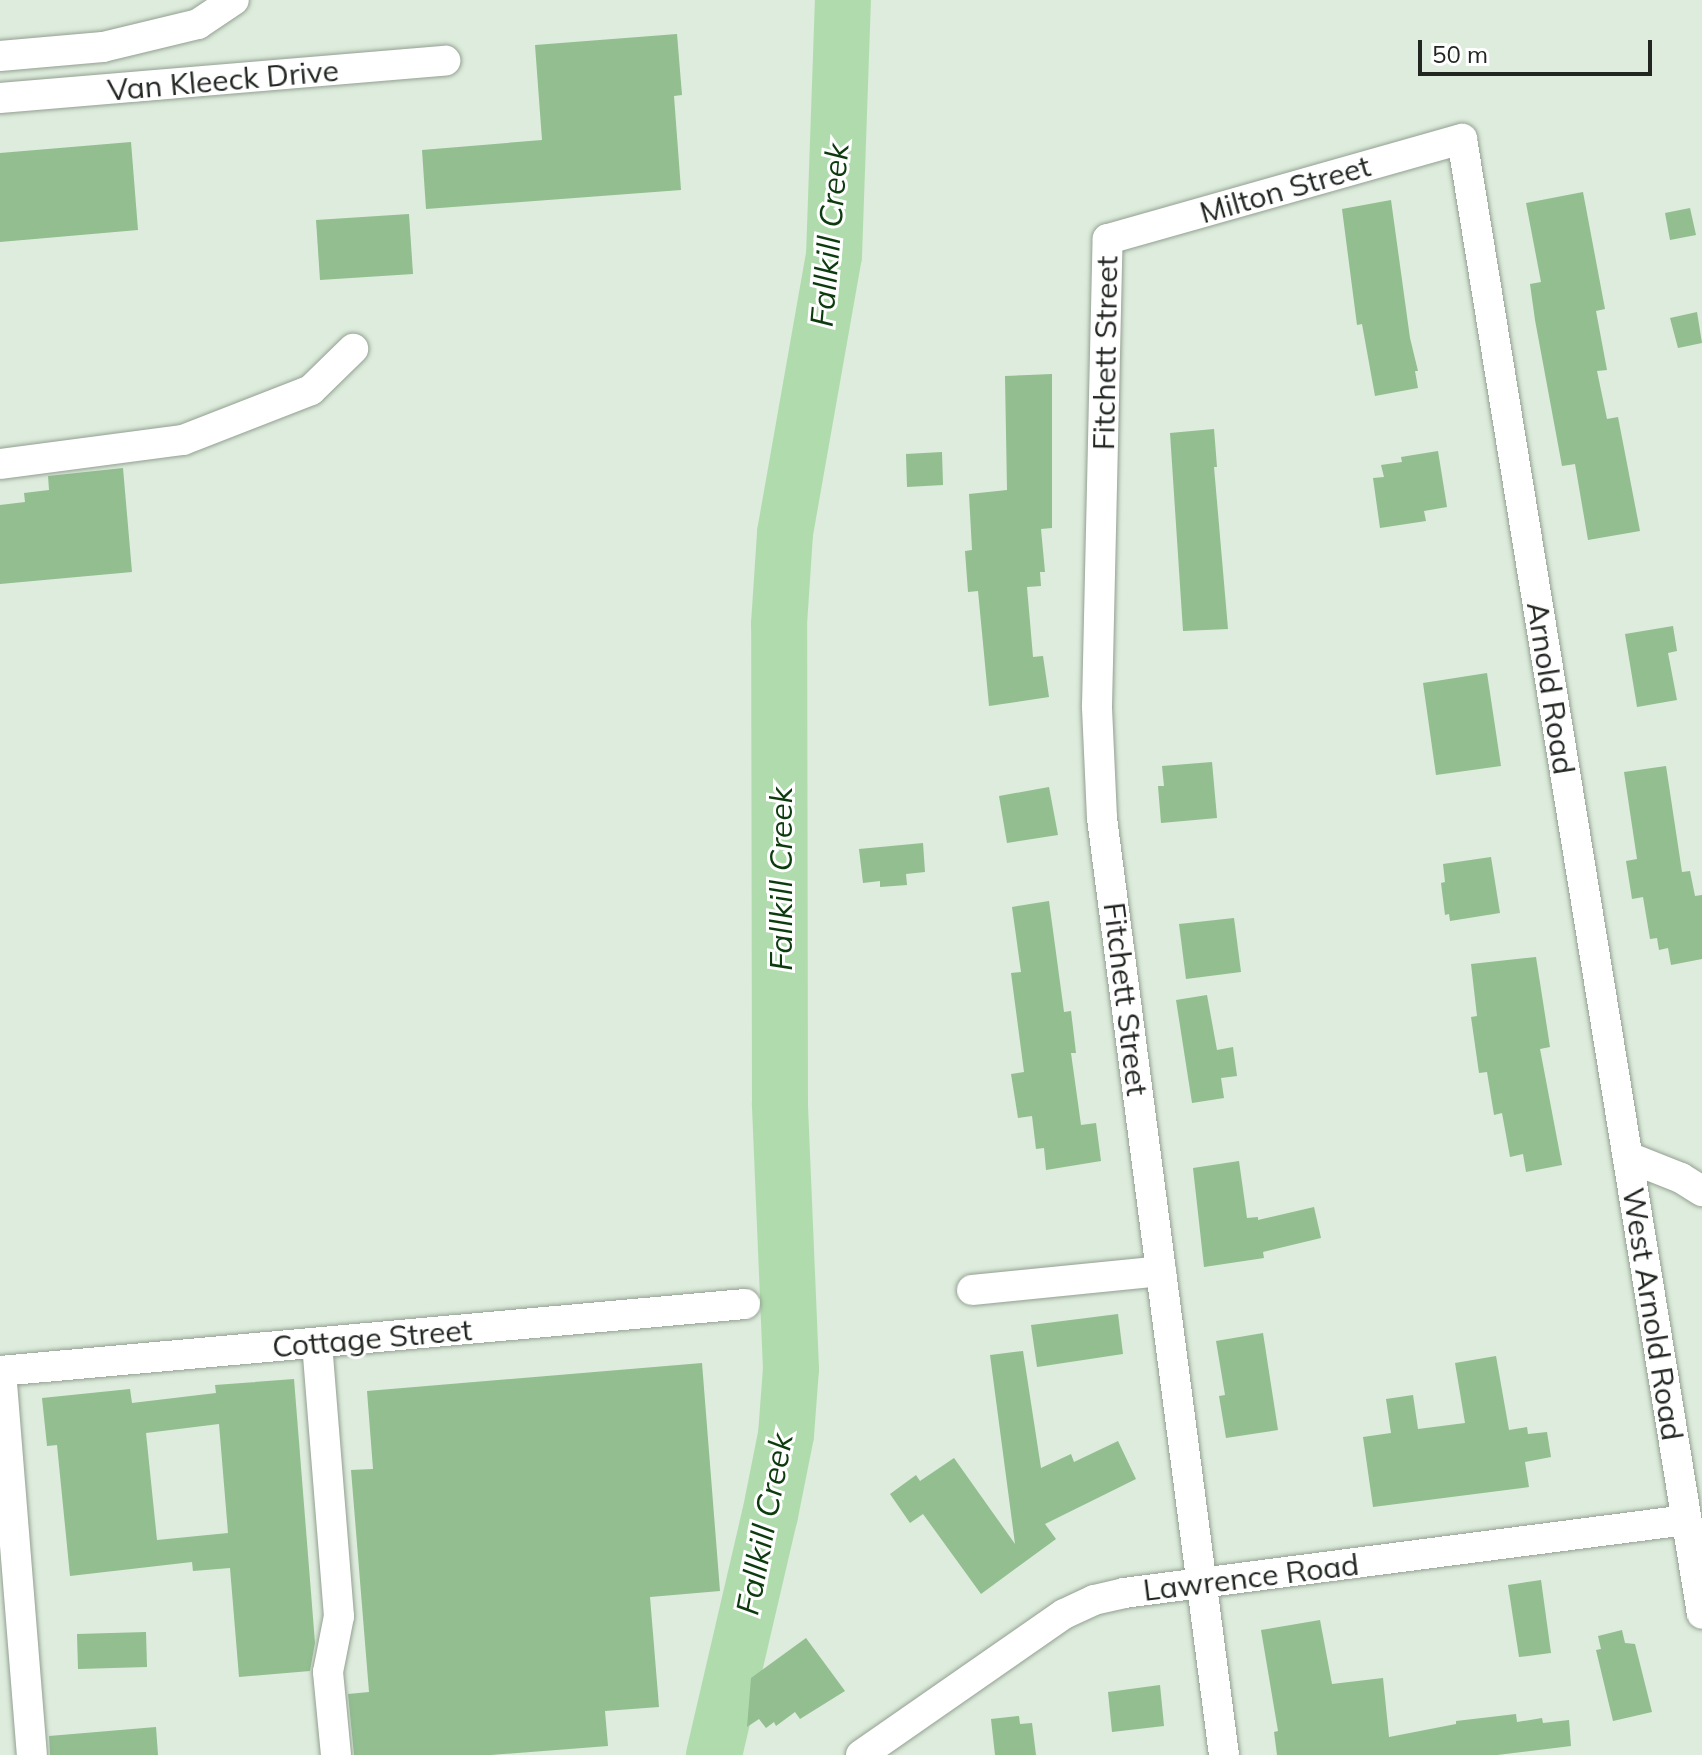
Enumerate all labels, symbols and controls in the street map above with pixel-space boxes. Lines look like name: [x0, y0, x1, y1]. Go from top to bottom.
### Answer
scale bar: [1422, 24, 1656, 74]
text: 50 m: [1432, 39, 1488, 69]
street label: Van Kleeck Drive: [106, 52, 340, 108]
water label: Fallkill Creek: [802, 142, 856, 328]
street label: Milton Street: [1196, 147, 1374, 231]
street label: Fitchett Street: [1085, 255, 1125, 451]
street label: Arnold Road: [1520, 599, 1582, 777]
water label: Fallkill Creek: [761, 787, 799, 971]
street label: Fitchett Street: [1096, 900, 1156, 1098]
street label: West Arnold Road: [1615, 1185, 1691, 1443]
street label: Cottage Street: [271, 1311, 473, 1365]
water label: Fallkill Creek: [728, 1430, 800, 1618]
street label: Lawrence Road: [1141, 1546, 1361, 1608]

